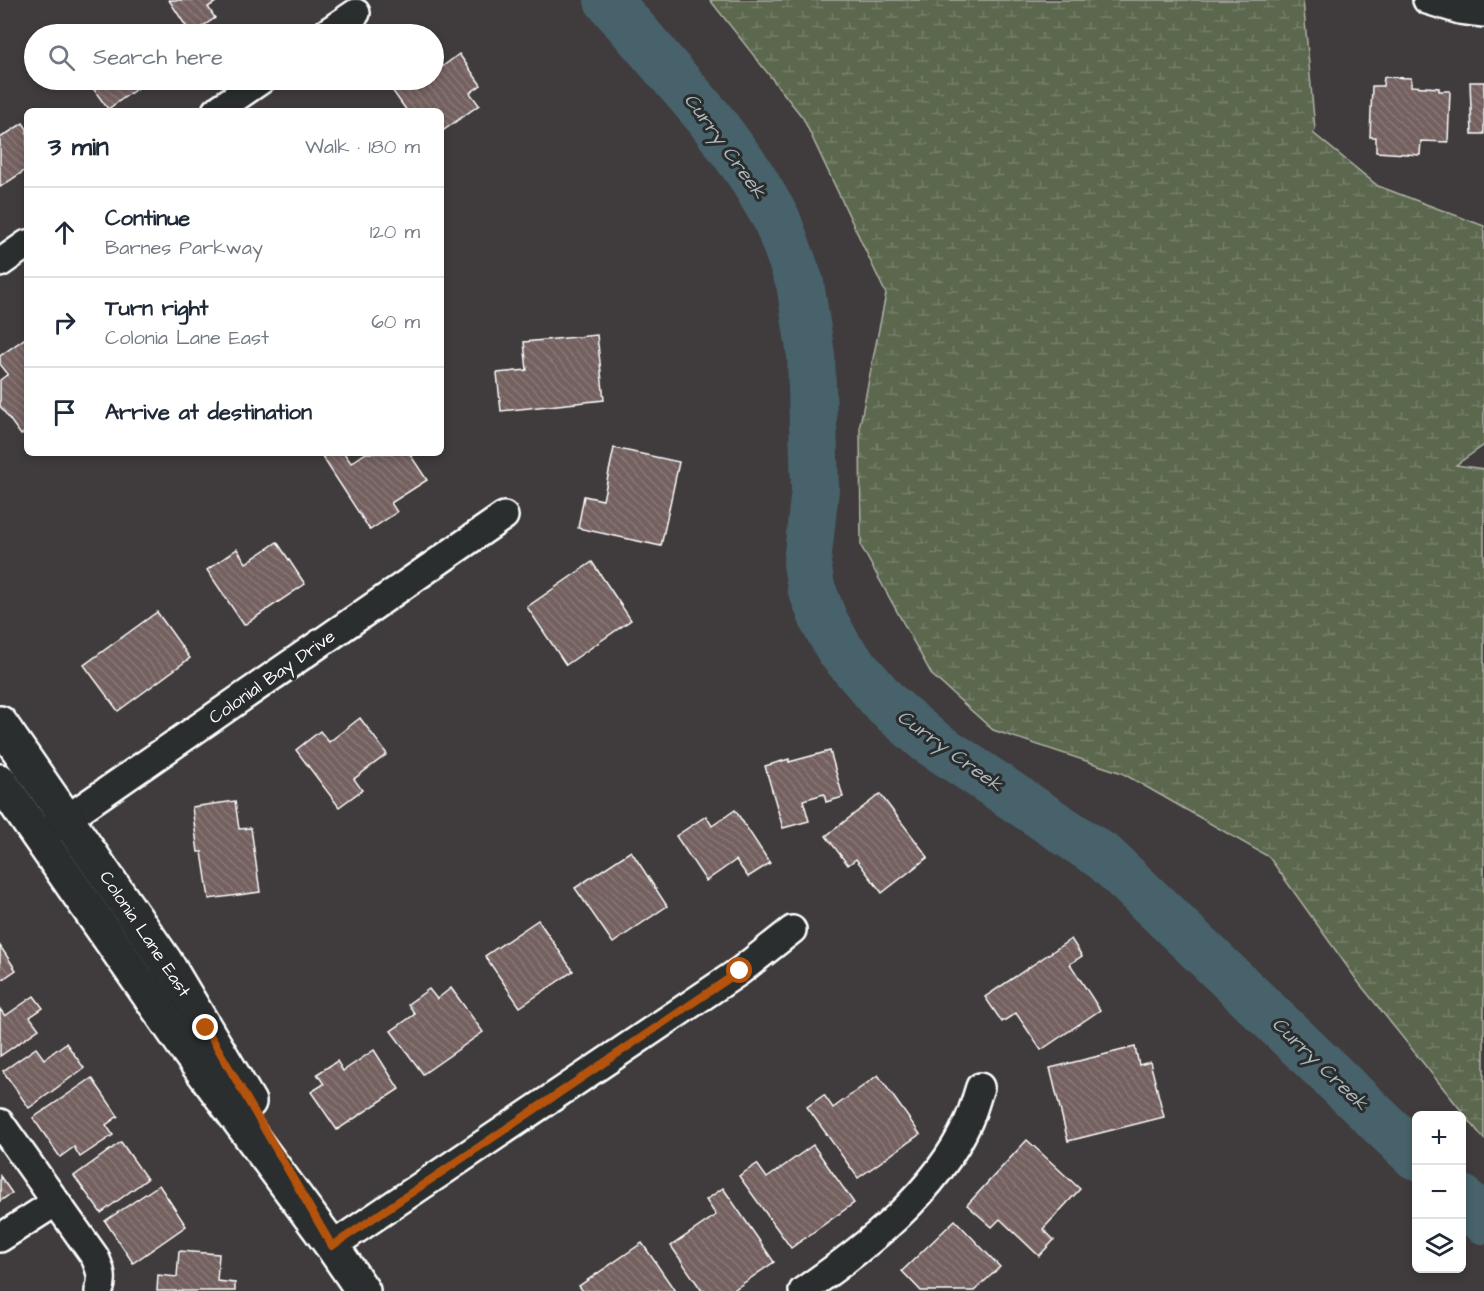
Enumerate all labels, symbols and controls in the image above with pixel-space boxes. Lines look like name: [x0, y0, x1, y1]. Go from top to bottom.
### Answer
search box: [24, 24, 444, 90]
icon: search: [45, 41, 78, 74]
text: Search here: [93, 42, 223, 73]
water label: Curry Creek: [676, 87, 773, 206]
text: 3 min: [48, 129, 109, 165]
text: Walk · 180 m: [305, 133, 420, 161]
text: Continue: [105, 203, 190, 234]
icon: ahead: [48, 216, 81, 249]
text: 120 m: [370, 218, 420, 246]
text: Barnes Parkway: [105, 234, 263, 262]
text: Turn right: [105, 293, 208, 324]
icon: right: [48, 306, 81, 339]
text: 60 m: [371, 308, 420, 336]
text: Colonia Lane East: [105, 324, 269, 352]
icon: arrive: [48, 396, 81, 429]
text: Arrive at destination: [105, 397, 312, 428]
street label: Colonial Bay Drive: [204, 624, 341, 731]
water label: Curry Creek: [891, 703, 1009, 800]
street label: Colonia Lane East: [93, 866, 197, 1003]
route start: [726, 957, 752, 983]
water label: Curry Creek: [1265, 1011, 1375, 1119]
route end: [192, 1014, 218, 1040]
map controls: [1412, 1111, 1466, 1273]
button: +: [1412, 1111, 1466, 1165]
button: −: [1412, 1165, 1466, 1219]
button: layers: [1412, 1219, 1466, 1273]

